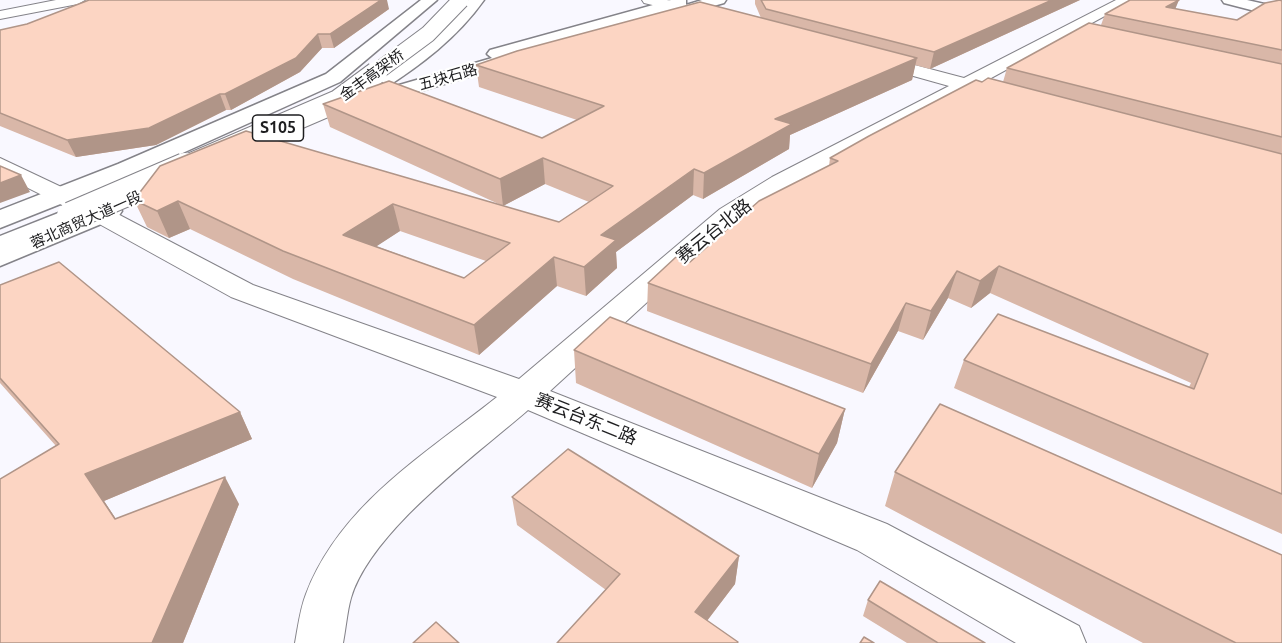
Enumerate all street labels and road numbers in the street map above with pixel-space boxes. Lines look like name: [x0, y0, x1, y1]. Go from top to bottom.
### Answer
street label: 金丰高架桥: [336, 46, 408, 104]
street label: 五块石路: [417, 60, 479, 94]
road number: S105: [252, 115, 304, 141]
street label: 蓉北商贸大道一段: [28, 187, 144, 253]
street label: 赛云台北路: [672, 194, 756, 268]
street label: 赛云台东二路: [532, 389, 640, 449]

